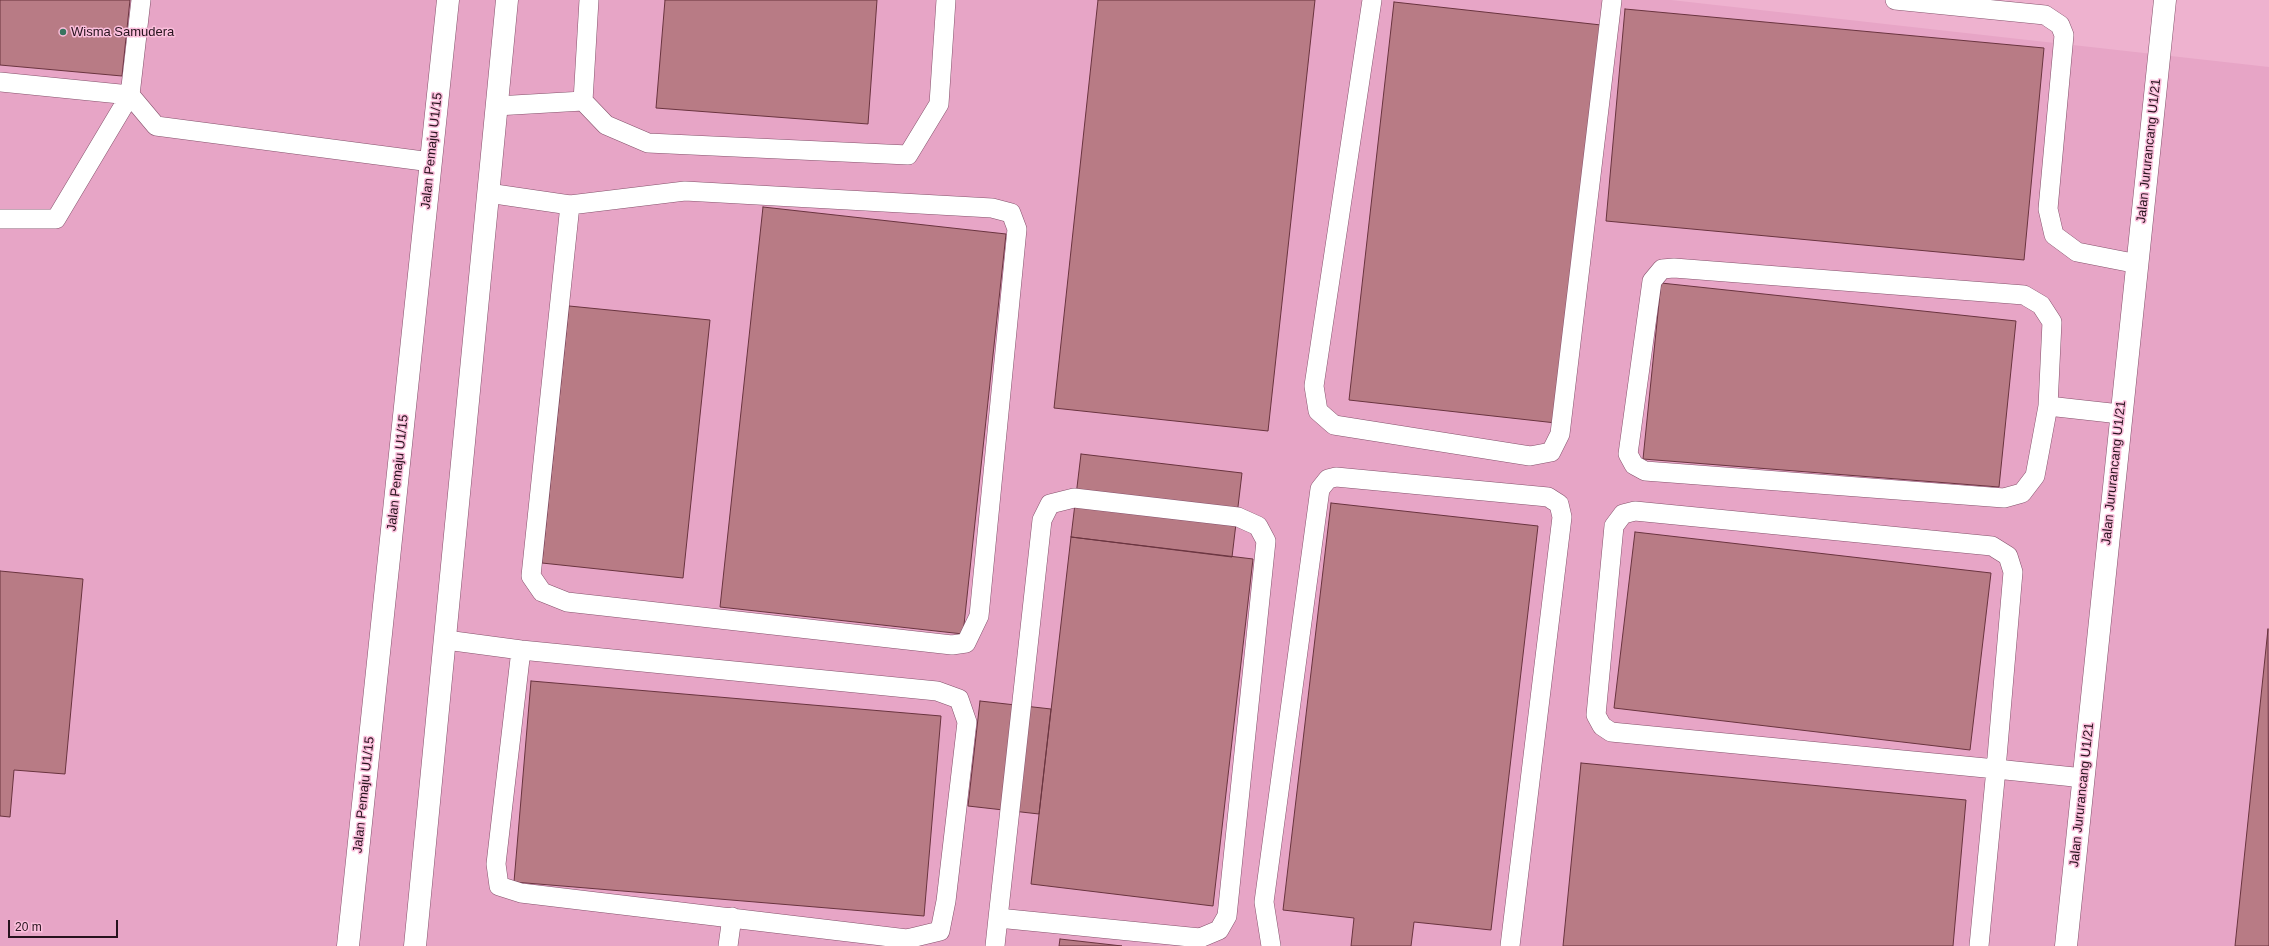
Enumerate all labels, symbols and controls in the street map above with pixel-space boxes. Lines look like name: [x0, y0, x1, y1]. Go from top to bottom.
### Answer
place label: Wisma Samudera: [71, 24, 174, 40]
marker: Wisma Samudera: [58, 27, 68, 37]
street label: Jalan Jururancang U1/21: [2134, 78, 2164, 224]
street label: Jalan Pemaju U1/15: [418, 92, 446, 210]
street label: Jalan Jururancang U1/21: [2099, 400, 2129, 546]
street label: Jalan Pemaju U1/15: [384, 414, 412, 532]
street label: Jalan Jururancang U1/21: [2067, 722, 2097, 868]
street label: Jalan Pemaju U1/15: [350, 736, 378, 854]
scale bar: [10, 912, 120, 938]
text: 20 m: [15, 920, 42, 934]

